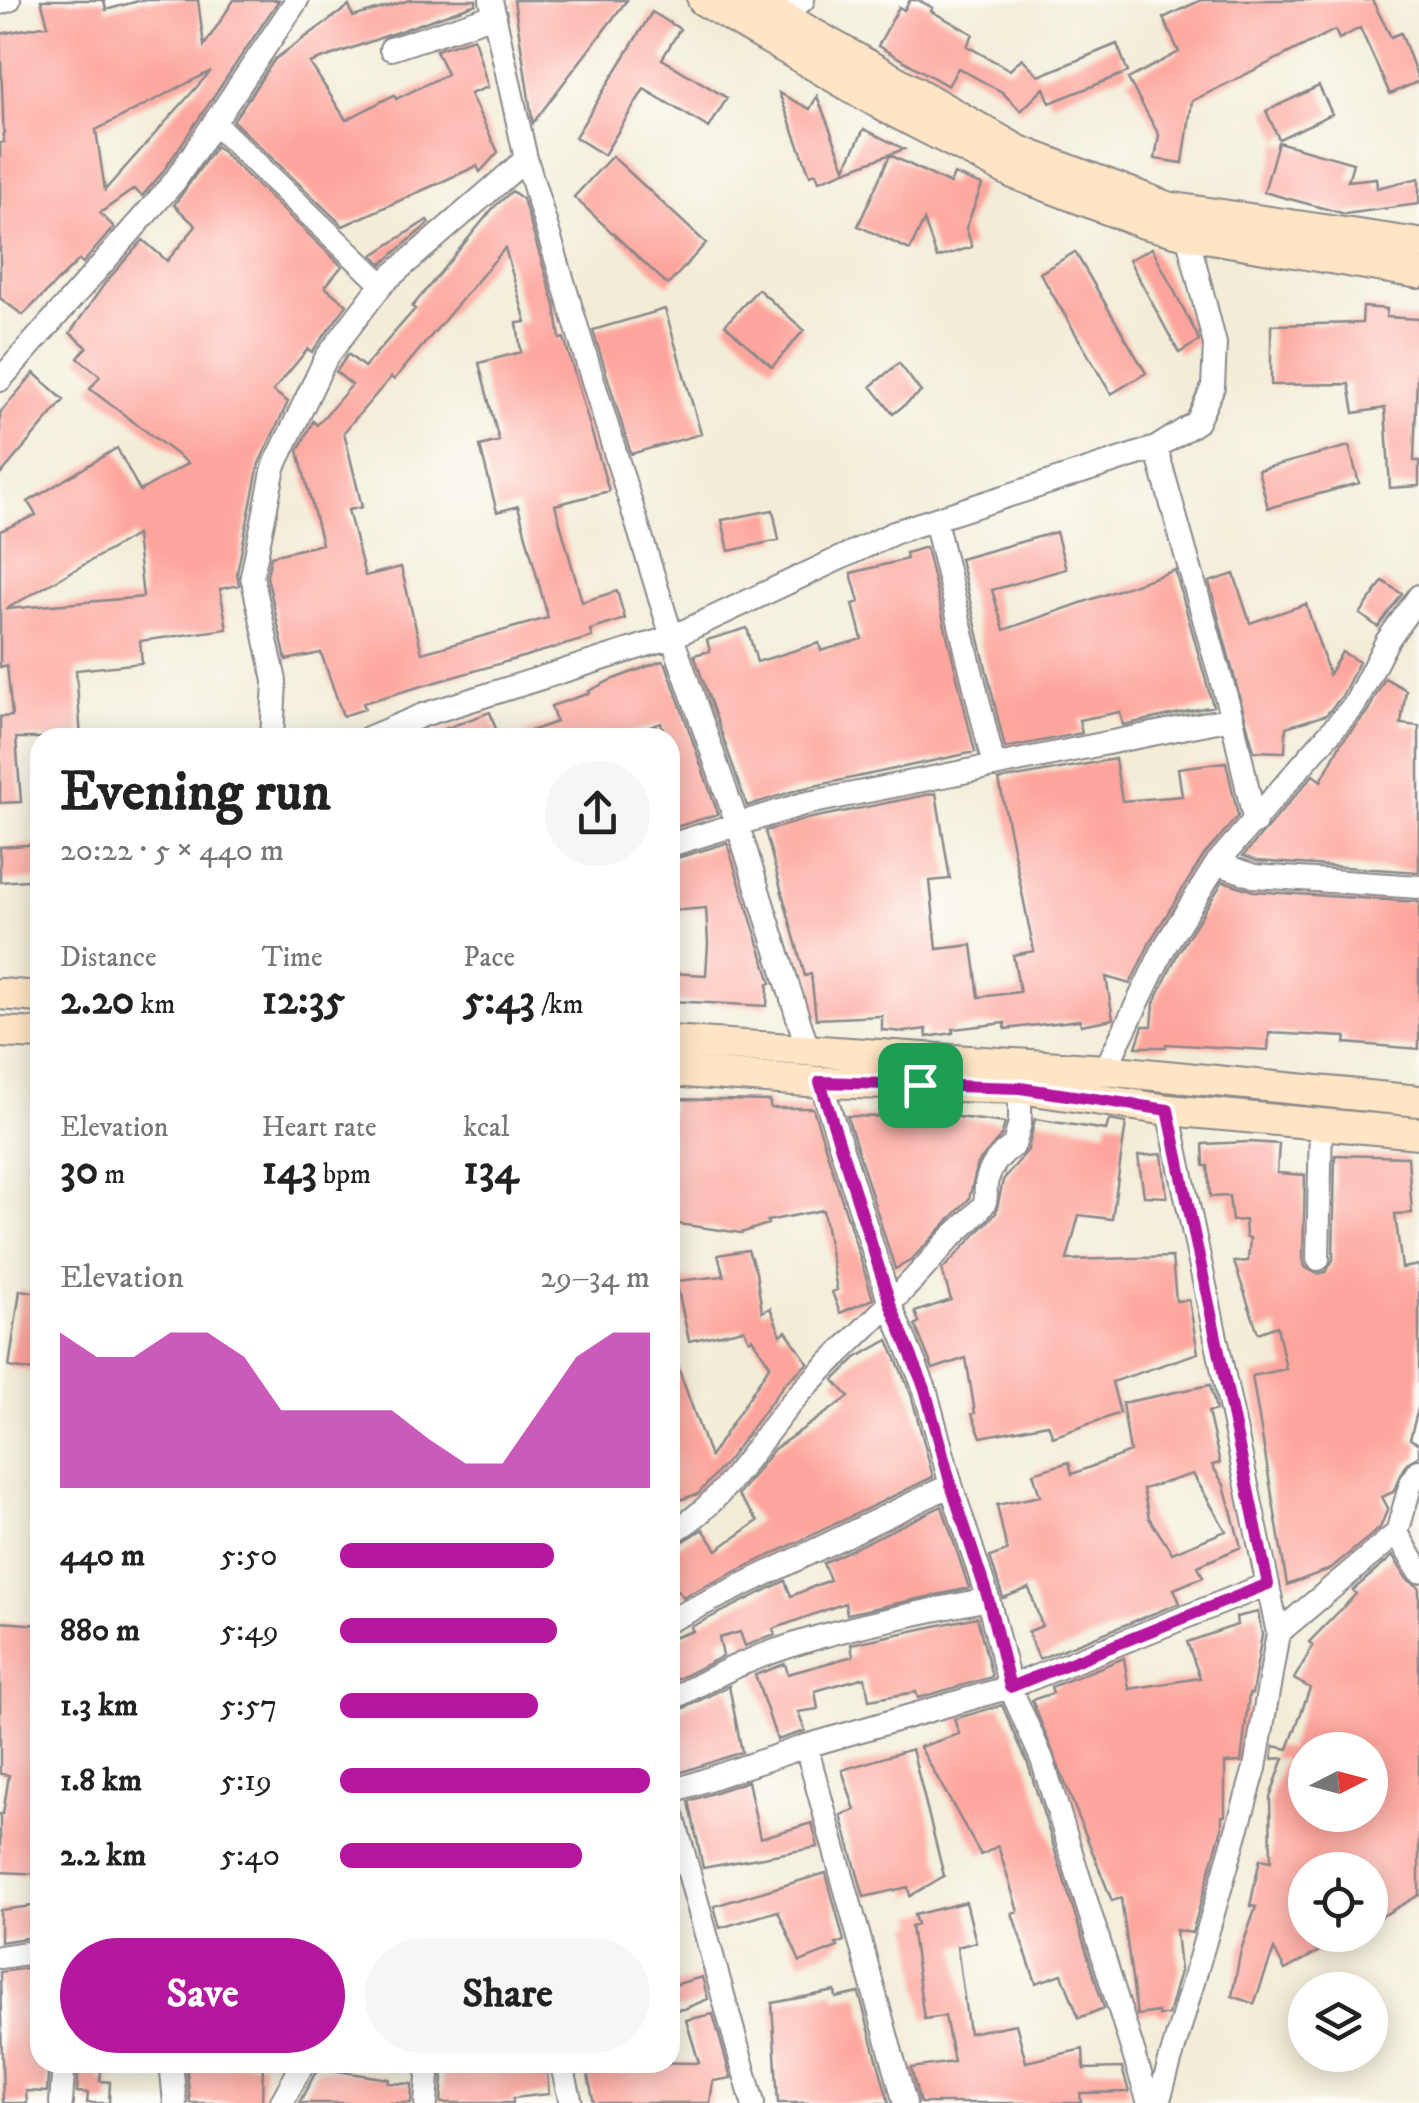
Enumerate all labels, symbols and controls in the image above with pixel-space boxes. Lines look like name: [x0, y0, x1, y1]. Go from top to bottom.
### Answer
text: Evening run: [60, 759, 331, 828]
button: share: [545, 761, 650, 866]
text: 20:22 · 5 × 440 m: [60, 831, 284, 871]
text: Distance: [60, 940, 156, 975]
text: Time: [262, 940, 322, 975]
text: Pace: [463, 940, 515, 975]
text: 2.20: [60, 975, 134, 1027]
text: 12:35: [262, 975, 345, 1027]
text: 5:43: [463, 975, 535, 1027]
text: km: [134, 987, 175, 1022]
text: /km: [535, 987, 584, 1022]
pin: [878, 1043, 963, 1128]
icon: arrive: [893, 1058, 948, 1113]
text: Elevation: [60, 1110, 168, 1145]
text: Heart rate: [262, 1110, 377, 1145]
text: kcal: [463, 1110, 509, 1145]
text: 30: [60, 1145, 98, 1197]
text: 143: [262, 1145, 317, 1197]
text: 134: [463, 1145, 519, 1197]
text: m: [98, 1157, 125, 1192]
text: bpm: [317, 1157, 371, 1192]
text: Elevation: [60, 1258, 184, 1298]
text: 29–34 m: [540, 1258, 650, 1298]
text: 440 m: [60, 1536, 145, 1576]
text: 5:50: [220, 1536, 277, 1576]
text: 880 m: [60, 1611, 140, 1651]
text: 5:49: [220, 1611, 279, 1651]
text: 1.3 km: [60, 1686, 138, 1726]
text: 5:57: [220, 1686, 277, 1726]
north arrow: [1288, 1732, 1388, 1832]
map controls: [1288, 1732, 1388, 2072]
text: 1.8 km: [60, 1761, 142, 1801]
text: 5:19: [220, 1761, 272, 1801]
text: 2.2 km: [60, 1836, 146, 1876]
text: 5:40: [220, 1836, 280, 1876]
button: locate: [1288, 1852, 1388, 1952]
button: Save: [60, 1938, 345, 2053]
button: Share: [365, 1938, 650, 2053]
button: layers: [1288, 1972, 1388, 2072]

